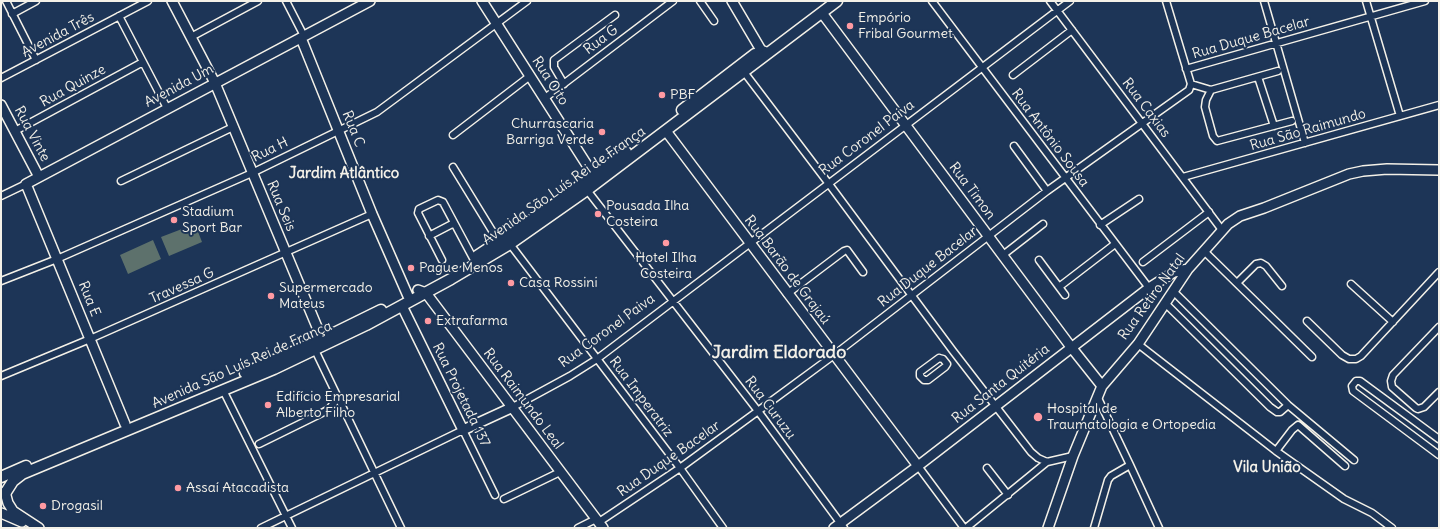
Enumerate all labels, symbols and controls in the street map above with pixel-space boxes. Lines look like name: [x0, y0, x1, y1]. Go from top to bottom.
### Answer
street label: Avenida Três: [19, 9, 97, 61]
place label: Empório Fribal Gourmet: [858, 10, 953, 42]
street label: Rua Duque Bacelar: [1190, 13, 1312, 63]
marker: Empório Fribal Gourmet: [845, 21, 855, 31]
street label: Rua G: [581, 22, 621, 58]
street label: Rua Oito: [528, 53, 572, 109]
street label: Rua Quinze: [37, 61, 109, 111]
street label: Avenida Um: [142, 61, 216, 111]
street label: Rua Caxias: [1118, 75, 1174, 141]
street label: Rua Antônio Sousa: [1008, 86, 1092, 190]
place label: PBF: [670, 87, 696, 103]
marker: PBF: [657, 90, 667, 100]
street label: Rua Coronel Paiva: [816, 97, 918, 179]
street label: Rua Vinte: [10, 103, 54, 165]
street label: Rua São Raimundo: [1248, 105, 1368, 155]
street label: Rua C: [338, 108, 368, 150]
place label: Churrascaria Barriga Verde: [506, 116, 594, 148]
street label: Avenida São Luís Rei de França: [479, 123, 649, 249]
marker: Churrascaria Barriga Verde: [597, 127, 607, 137]
street label: Rua H: [249, 134, 291, 166]
street label: Rua Timon: [945, 159, 999, 223]
district label: Jardim Atlântico: [289, 165, 399, 183]
street label: Rua Seis: [263, 178, 299, 234]
place label: Pousada Ilha Costeira: [606, 198, 689, 230]
place label: Stadium Sport Bar: [182, 204, 242, 236]
marker: Pousada Ilha Costeira: [593, 209, 603, 219]
street label: Rua Barão de Grajaú: [741, 212, 833, 328]
marker: Stadium Sport Bar: [169, 215, 179, 225]
street label: Rua Duque Bacelar: [875, 223, 981, 311]
marker: Hotel Ilha Costeira: [661, 238, 671, 248]
place label: Hotel Ilha Costeira: [635, 250, 697, 282]
street label: Rua Retiro Natal: [1115, 251, 1189, 343]
place label: Pague Menos: [419, 260, 503, 276]
marker: Pague Menos: [406, 263, 416, 273]
street label: Travessa G: [147, 264, 217, 308]
place label: Casa Rossini: [519, 275, 598, 291]
marker: Casa Rossini: [506, 278, 516, 288]
street label: Rua E: [74, 279, 104, 319]
place label: Supermercado Mateus: [279, 280, 373, 312]
street label: Rua Coronel Paiva: [556, 290, 658, 372]
marker: Supermercado Mateus: [266, 291, 276, 301]
place label: Extrafarma: [436, 313, 508, 329]
marker: Extrafarma: [423, 316, 433, 326]
street label: Avenida São Luís Rei de França: [149, 318, 335, 412]
street label: Rua Projetada 137: [429, 340, 493, 450]
street label: Rua Santa Quitéria: [949, 341, 1053, 427]
district label: Jardim Eldorado: [712, 342, 846, 364]
street label: Rua Raimundo Leal: [480, 345, 566, 453]
street label: Rua Imperatriz: [605, 354, 677, 440]
street label: Rua Curuzu: [741, 373, 799, 443]
place label: Edifício Empresarial Alberto Filho: [276, 389, 400, 422]
marker: Edifício Empresarial Alberto Filho: [263, 400, 273, 410]
place label: Hospital de Traumatologia e Ortopedia: [1047, 401, 1216, 434]
marker: Hospital de Traumatologia e Ortopedia: [1032, 411, 1044, 423]
street label: Rua Duque Bacelar: [614, 417, 724, 501]
district label: Vila União: [1233, 459, 1301, 477]
place label: Assaí Atacadista: [186, 480, 289, 496]
marker: Assaí Atacadista: [173, 483, 183, 493]
place label: Drogasil: [51, 498, 103, 514]
marker: Drogasil: [38, 501, 48, 511]

